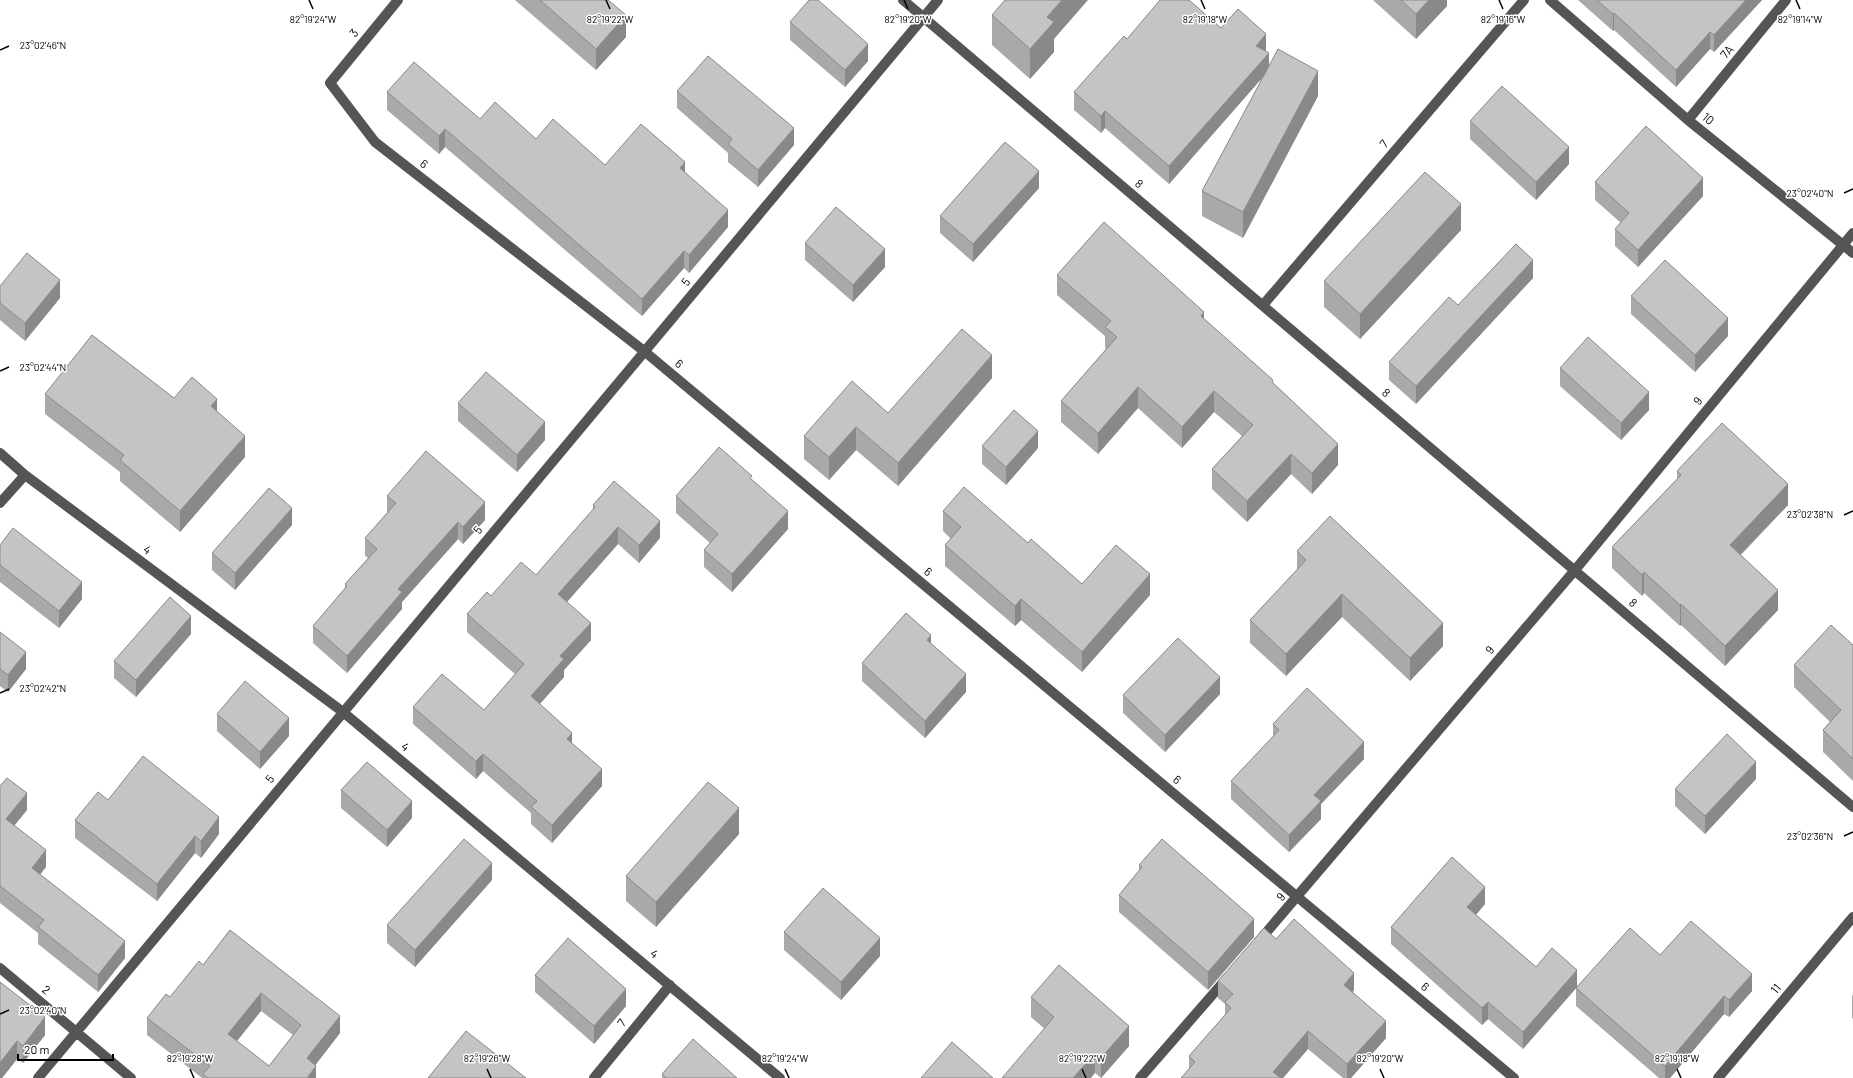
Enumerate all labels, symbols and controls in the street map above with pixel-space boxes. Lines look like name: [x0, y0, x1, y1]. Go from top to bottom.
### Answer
text: 82°19'24"W: [290, 13, 336, 25]
text: 82°19'22"W: [587, 13, 633, 25]
text: 82°19'20"W: [885, 13, 932, 25]
text: 82°19'18"W: [1183, 13, 1227, 25]
text: 82°19'16"W: [1481, 13, 1525, 25]
text: 82°19'14"W: [1778, 13, 1823, 25]
street label: 3: [346, 26, 361, 39]
text: 23°02'46"N: [20, 39, 66, 51]
street label: 7A: [1717, 42, 1736, 61]
street label: 10: [1700, 109, 1717, 127]
street label: 7: [1376, 136, 1391, 150]
street label: 6: [418, 156, 431, 171]
street label: 8: [1133, 176, 1147, 191]
text: 23°02'40"N: [1786, 187, 1834, 199]
street label: 5: [678, 274, 693, 288]
street label: 6: [673, 356, 687, 371]
text: 23°02'44"N: [20, 361, 66, 373]
street label: 8: [1380, 385, 1394, 400]
street label: 9: [1690, 393, 1705, 407]
text: 23°02'38"N: [1787, 508, 1833, 520]
street label: 5: [470, 522, 485, 536]
street label: 4: [141, 542, 154, 557]
street label: 6: [922, 564, 936, 579]
street label: 8: [1627, 595, 1641, 610]
street label: 9: [1482, 642, 1497, 656]
text: 23°02'42"N: [20, 682, 66, 694]
street label: 4: [399, 739, 413, 754]
street label: 5: [262, 771, 277, 785]
street label: 6: [1171, 772, 1185, 787]
text: 23°02'36"N: [1787, 830, 1833, 842]
street label: 9: [1273, 889, 1288, 903]
street label: 4: [648, 946, 662, 961]
street label: 6: [1419, 979, 1433, 994]
street label: 11: [1767, 981, 1783, 996]
street label: 2: [40, 982, 54, 997]
text: 23°02'40"N: [19, 1004, 67, 1016]
street label: 7: [614, 1016, 629, 1029]
scale bar: [18, 1036, 113, 1062]
text: 20 m: [24, 1042, 50, 1056]
text: 82°19'28"W: [167, 1052, 213, 1064]
text: 82°19'26"W: [464, 1052, 510, 1064]
text: 82°19'24"W: [762, 1052, 808, 1064]
text: 82°19'22"W: [1059, 1052, 1105, 1064]
text: 82°19'20"W: [1357, 1052, 1404, 1064]
text: 82°19'18"W: [1655, 1052, 1699, 1064]

